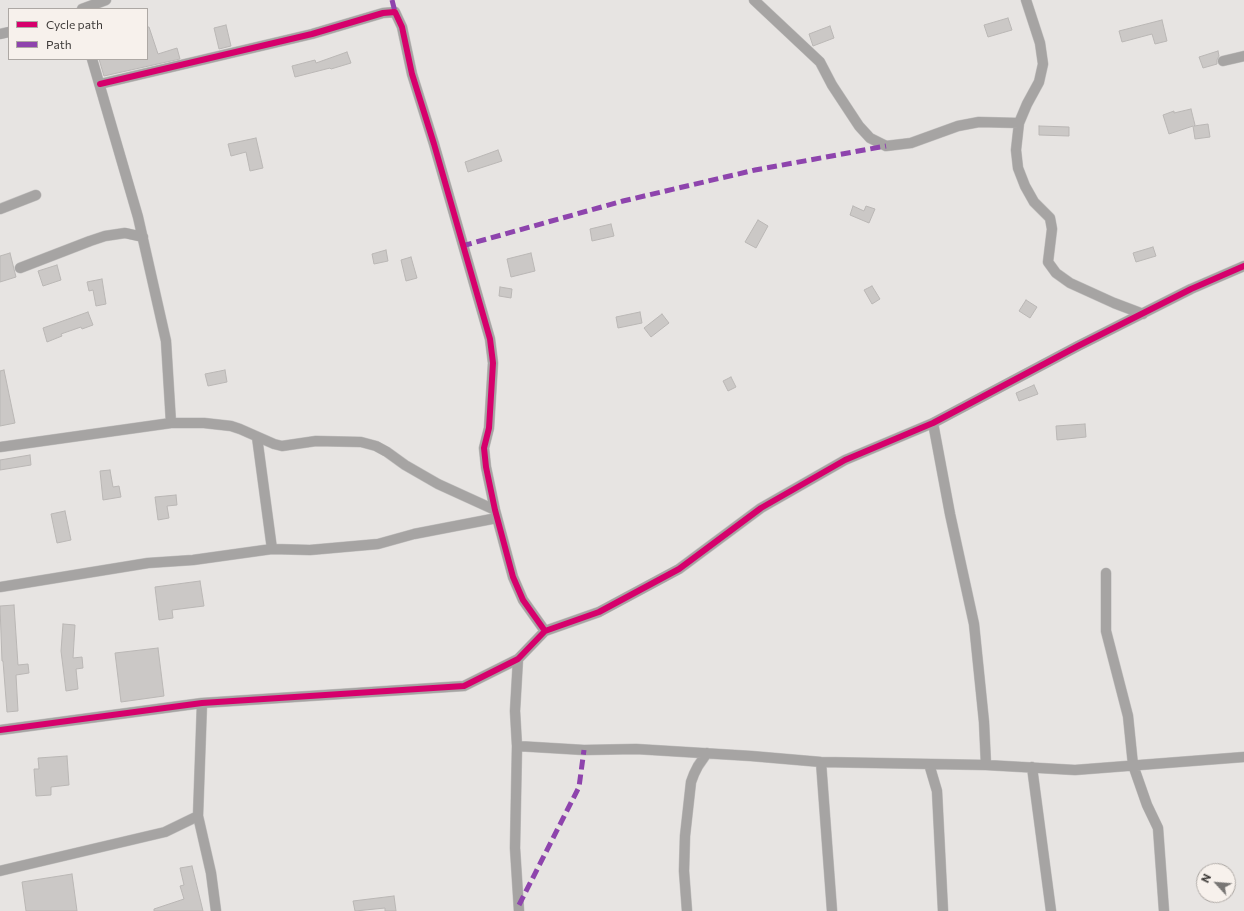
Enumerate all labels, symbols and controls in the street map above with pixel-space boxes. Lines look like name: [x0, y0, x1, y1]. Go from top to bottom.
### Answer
legend: [8, 8, 148, 60]
text: Cycle path: [46, 17, 103, 31]
text: Path: [46, 37, 72, 51]
north arrow: [1196, 863, 1236, 903]
text: N: [1198, 871, 1213, 885]

